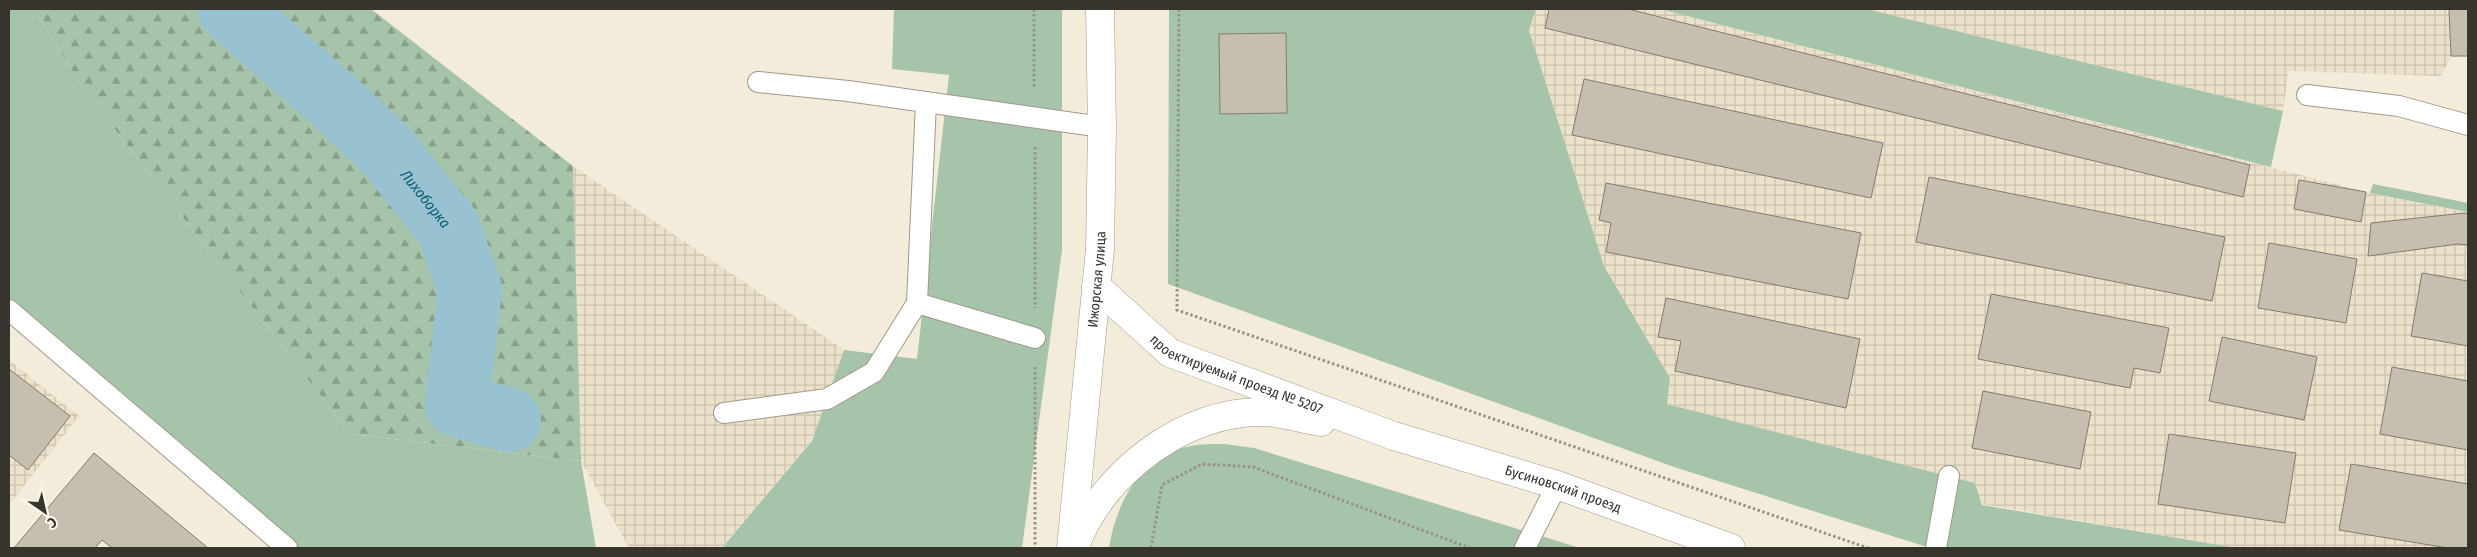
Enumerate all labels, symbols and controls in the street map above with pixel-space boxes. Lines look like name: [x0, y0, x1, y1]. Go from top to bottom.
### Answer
water label: Лихоборка: [396, 166, 454, 232]
street label: Ижорская улица: [1084, 231, 1109, 328]
street label: проектируемый проезд № 5207: [1147, 331, 1325, 417]
street label: Бусиновский проезд: [1503, 461, 1624, 516]
north arrow: [20, 487, 70, 537]
text: С: [44, 513, 60, 532]

